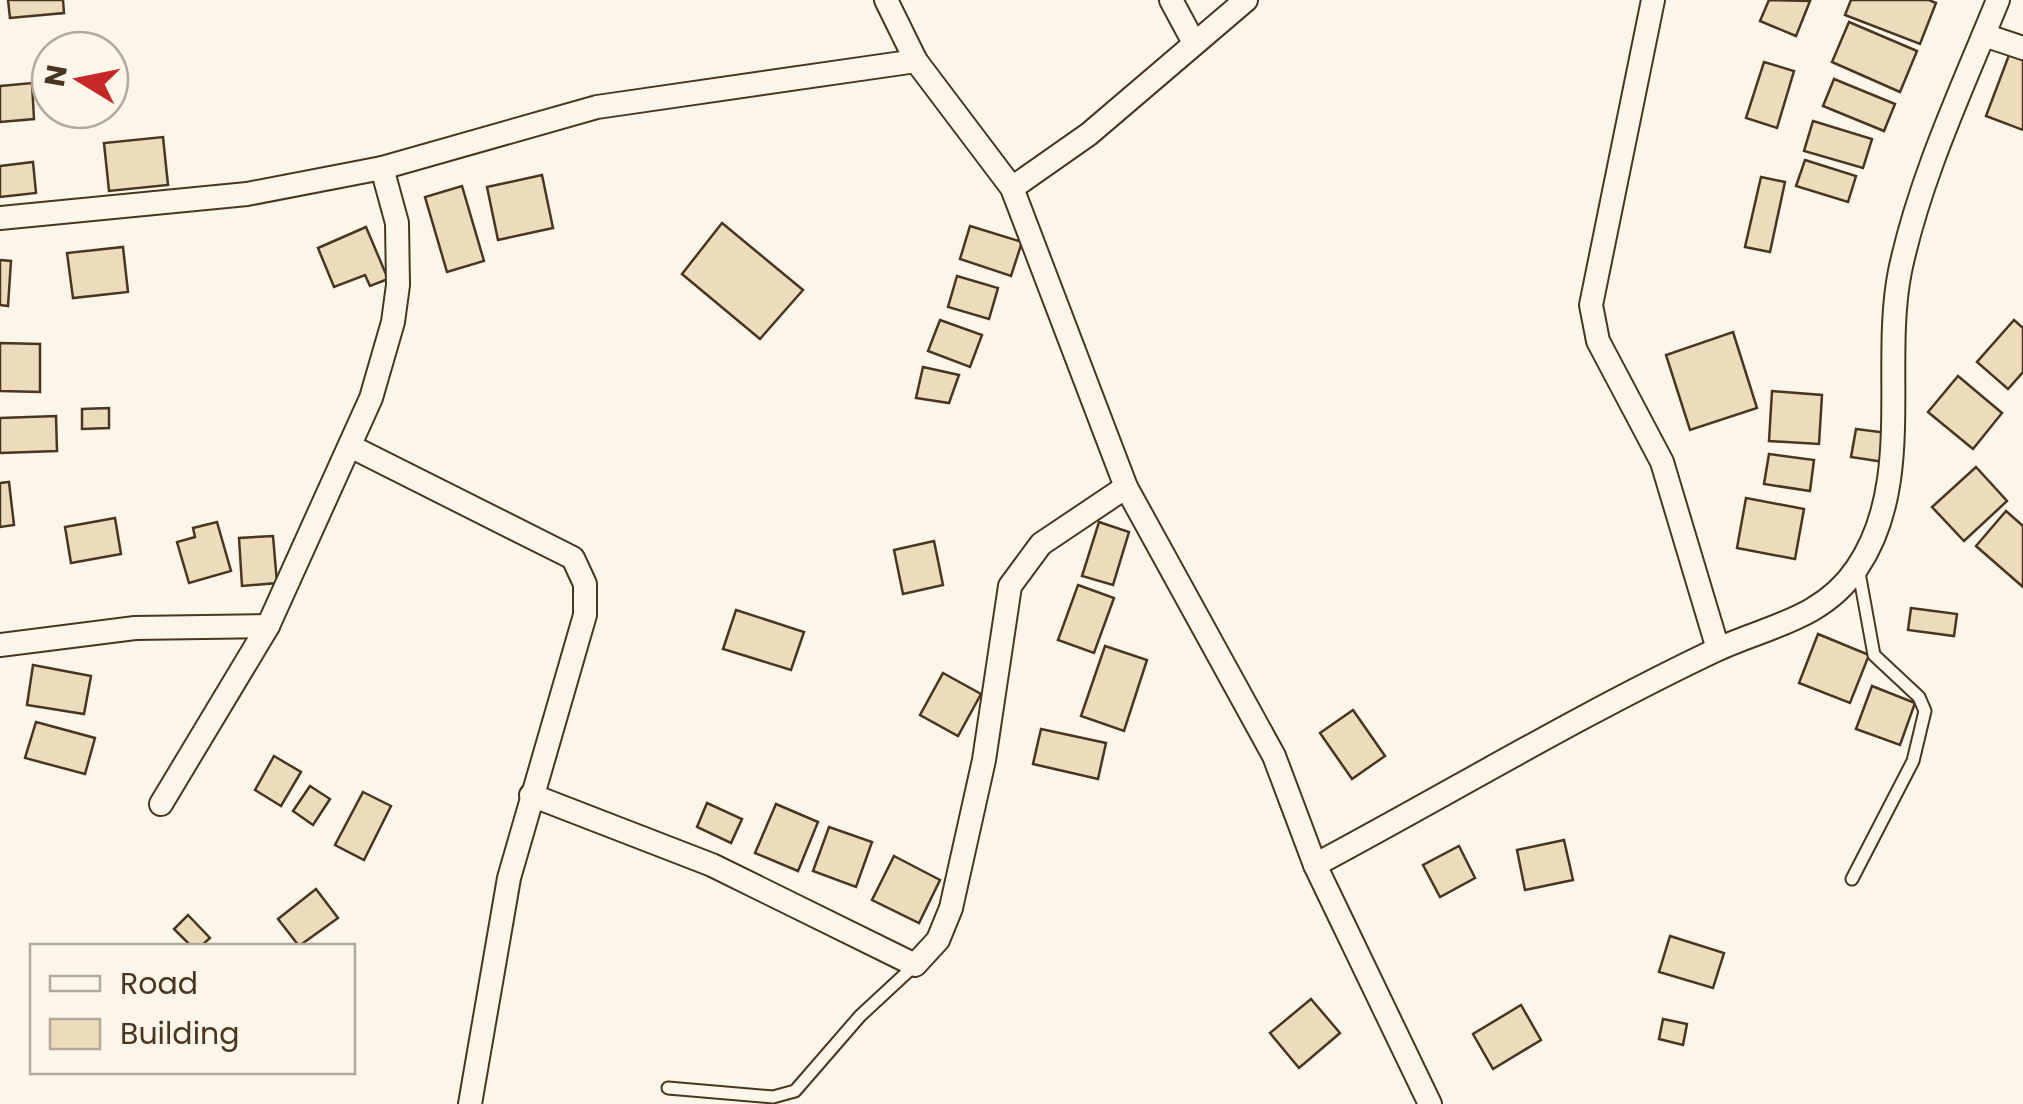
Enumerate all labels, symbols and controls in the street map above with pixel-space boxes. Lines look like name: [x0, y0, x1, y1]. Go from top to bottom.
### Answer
north arrow: [30, 30, 130, 130]
text: N: [35, 62, 77, 90]
legend: [30, 944, 355, 1074]
text: Road: [120, 962, 198, 1005]
text: Building: [120, 1012, 240, 1055]

